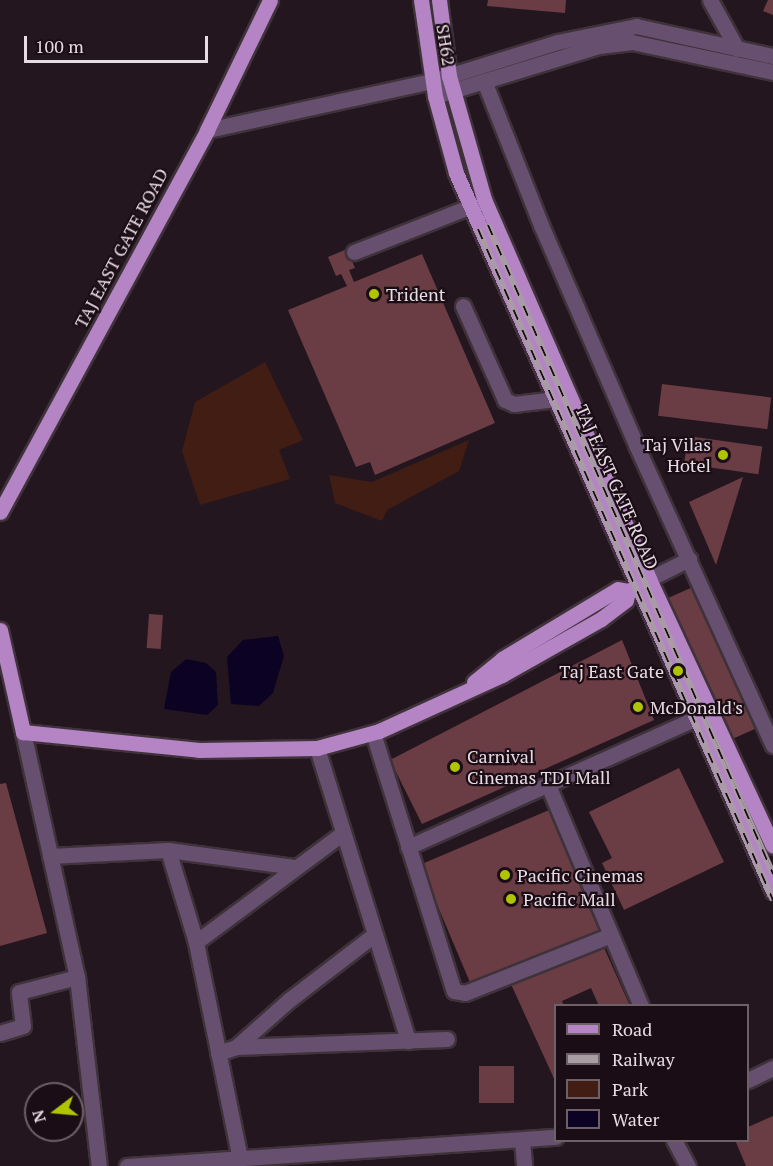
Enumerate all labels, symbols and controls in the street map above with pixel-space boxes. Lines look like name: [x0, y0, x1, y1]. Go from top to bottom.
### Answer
street label: SH62: [432, 23, 460, 67]
scale bar: [27, 24, 212, 62]
text: 100 m: [35, 34, 84, 58]
street label: TAJ EAST GATE ROAD: [70, 164, 172, 332]
place label: Trident: [386, 283, 445, 305]
marker: Trident: [367, 287, 381, 301]
street label: TAJ EAST GATE ROAD: [571, 401, 663, 573]
place label: Taj Vilas Hotel: [642, 434, 711, 476]
marker: Taj Vilas Hotel: [716, 448, 730, 462]
place label: Taj East Gate: [559, 660, 664, 682]
marker: Taj East Gate: [669, 662, 687, 680]
place label: McDonald's: [650, 696, 743, 718]
marker: McDonald's: [631, 700, 645, 714]
place label: Carnival Cinemas TDI Mall: [467, 746, 611, 789]
marker: Carnival Cinemas TDI Mall: [448, 760, 462, 774]
place label: Pacific Cinemas: [517, 864, 643, 886]
marker: Pacific Cinemas: [498, 868, 512, 882]
place label: Pacific Mall: [523, 888, 616, 910]
marker: Pacific Mall: [504, 892, 518, 906]
legend: [554, 1004, 749, 1142]
text: Road: [612, 1017, 652, 1041]
text: Railway: [612, 1047, 675, 1071]
text: Park: [612, 1077, 648, 1101]
north arrow: [24, 1082, 84, 1142]
text: Water: [612, 1107, 659, 1131]
text: N: [26, 1108, 51, 1125]

